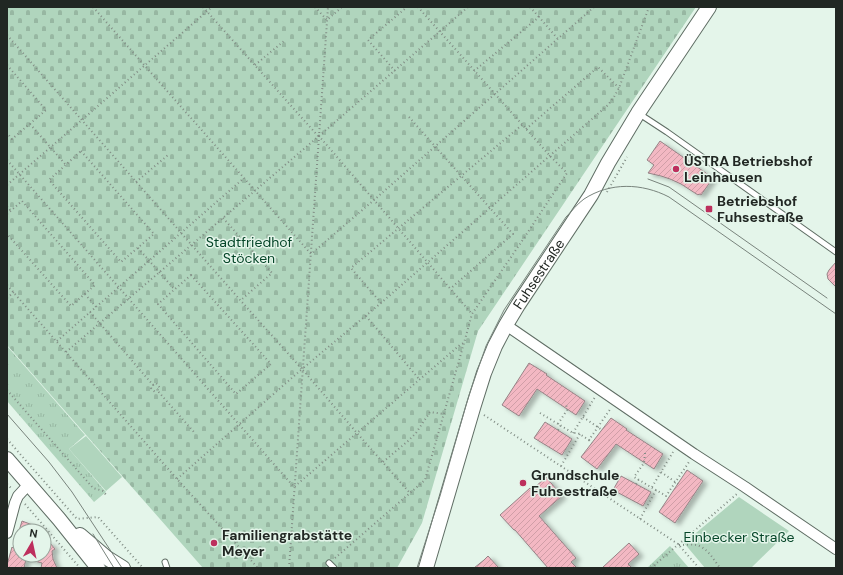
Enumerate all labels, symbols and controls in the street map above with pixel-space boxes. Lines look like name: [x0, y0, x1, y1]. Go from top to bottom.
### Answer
place label: ÜSTRA Betriebshof Leinhausen: [684, 152, 813, 186]
marker: ÜSTRA Betriebshof Leinhausen: [671, 164, 681, 174]
place label: Betriebshof Fuhsestraße: [717, 192, 803, 226]
marker: Betriebshof Fuhsestraße: [704, 204, 714, 214]
park label: Stadtfriedhof Stöcken: [206, 233, 293, 267]
street label: Fuhsestraße: [509, 235, 568, 312]
place label: Grundschule Fuhsestraße: [531, 466, 619, 500]
marker: Grundschule Fuhsestraße: [518, 478, 528, 488]
north arrow: [12, 523, 52, 563]
text: N: [29, 526, 39, 541]
place label: Familiengrabstätte Meyer: [222, 526, 352, 560]
park label: Einbecker Straße: [684, 528, 794, 546]
marker: Familiengrabstätte Meyer: [209, 538, 219, 548]

